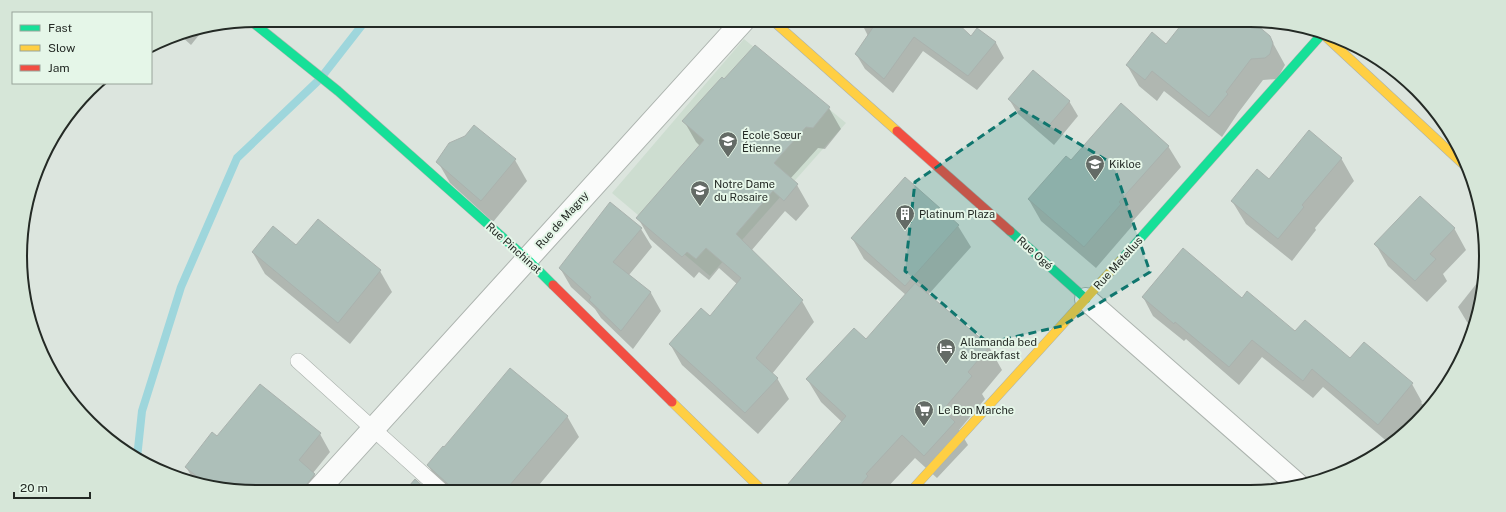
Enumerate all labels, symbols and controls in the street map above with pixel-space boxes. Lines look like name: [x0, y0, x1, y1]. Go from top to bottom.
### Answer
legend: [12, 12, 152, 84]
text: Fast: [48, 21, 73, 35]
text: Slow: [48, 41, 76, 55]
text: Jam: [48, 61, 70, 75]
place label: École Sœur Étienne: [742, 128, 801, 154]
school or university icon: École Sœur Étienne: [717, 130, 739, 158]
school or university icon: Kikloe: [1084, 153, 1106, 181]
place label: Kikloe: [1109, 158, 1141, 170]
place label: Notre Dame du Rosaire: [714, 178, 775, 203]
school or university icon: Notre Dame du Rosaire: [689, 179, 711, 207]
street label: Rue de Magny: [533, 189, 591, 251]
building icon: Platinum Plaza: [894, 203, 916, 231]
place label: Platinum Plaza: [919, 208, 995, 220]
street label: Rue Pinchinat: [484, 220, 544, 276]
street label: Rue Ogé: [1015, 234, 1055, 272]
street label: Rue Metellus: [1091, 234, 1145, 292]
place label: Allamanda bed & breakfast: [960, 336, 1037, 361]
hotel icon: Allamanda bed & breakfast: [935, 337, 957, 365]
supermarket icon: Le Bon Marche: [913, 399, 935, 427]
place label: Le Bon Marche: [938, 404, 1014, 416]
scale bar: [14, 474, 90, 500]
text: 20 m: [20, 481, 48, 495]

